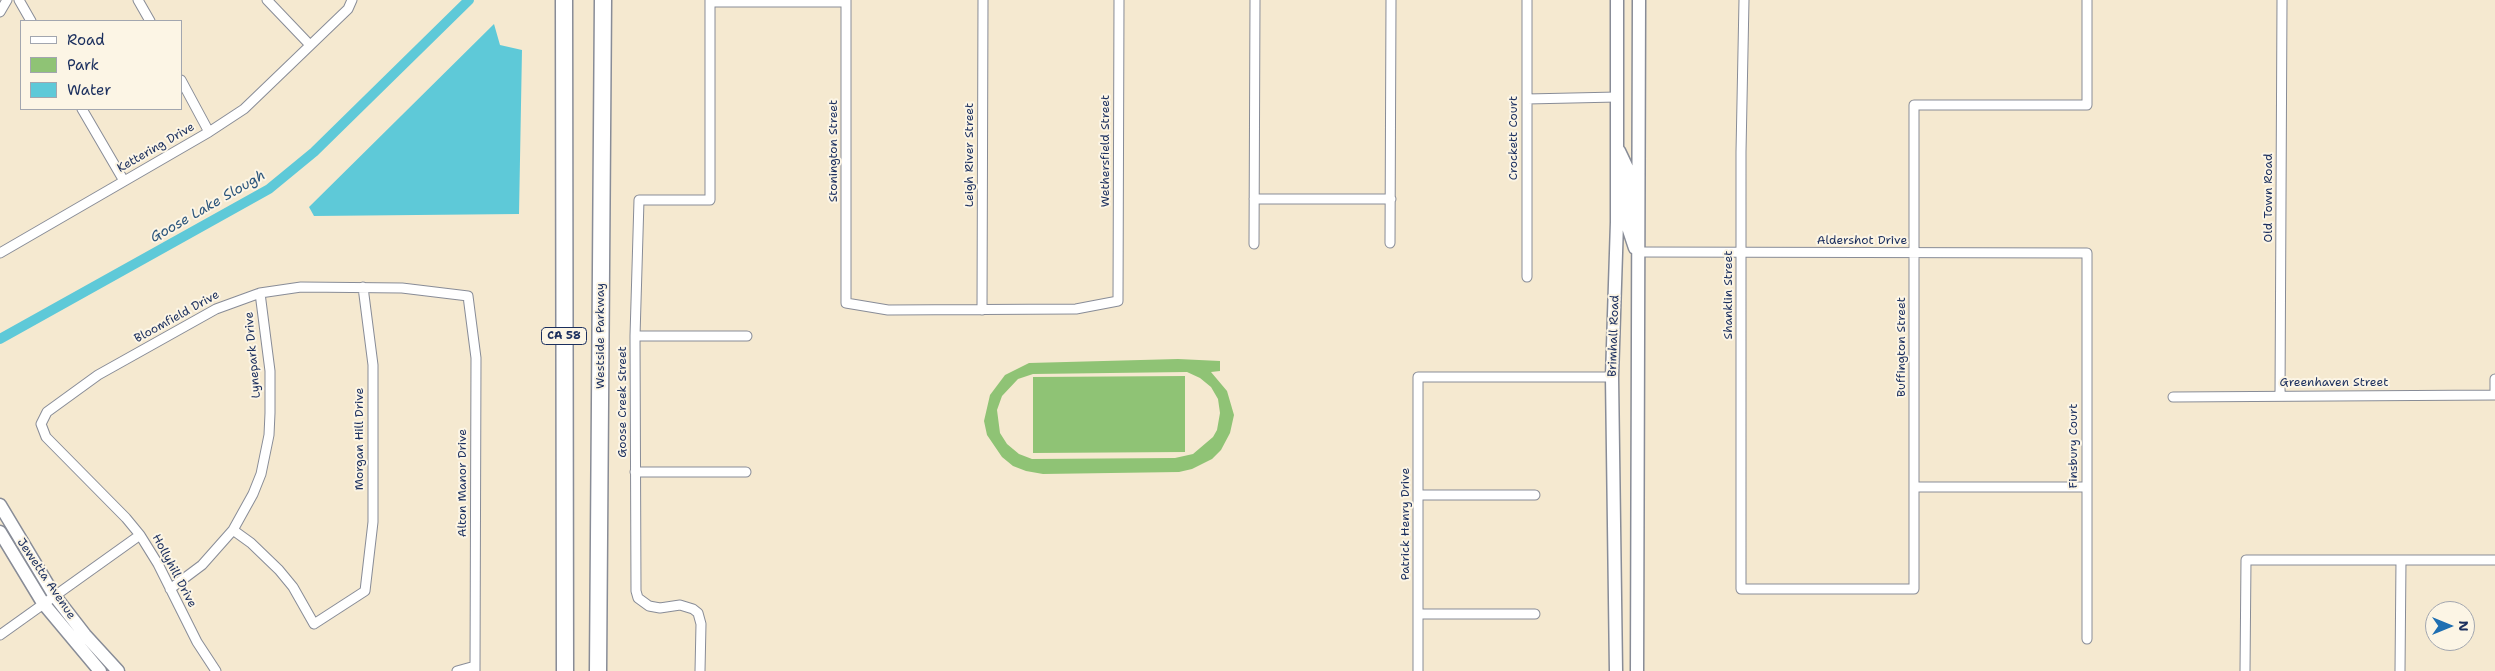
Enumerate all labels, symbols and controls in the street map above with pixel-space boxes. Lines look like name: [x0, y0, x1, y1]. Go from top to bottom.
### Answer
legend: [20, 20, 182, 110]
text: Road: [67, 30, 105, 50]
text: Park: [67, 55, 99, 75]
text: Water: [67, 80, 111, 100]
street label: Wethersfield Street: [1099, 95, 1113, 207]
street label: Crockett Court: [1507, 96, 1521, 180]
street label: Stonington Street: [827, 100, 841, 202]
street label: Leigh River Street: [963, 103, 977, 207]
street label: Kettering Drive: [115, 120, 197, 176]
street label: Old Town Road: [2262, 154, 2276, 242]
water label: Goose Lake Slough: [148, 167, 268, 247]
street label: Aldershot Drive: [1817, 234, 1907, 248]
street label: Shanklin Street: [1722, 251, 1736, 339]
street label: Westside Parkway: [594, 283, 608, 389]
street label: Bloomfield Drive: [132, 288, 222, 346]
street label: Brimhall Road: [1605, 295, 1623, 377]
street label: Buffington Street: [1895, 297, 1909, 397]
street label: Lynepark Drive: [242, 311, 264, 399]
road number: CA 58: [542, 328, 586, 344]
street label: Goose Creek Street: [616, 346, 630, 458]
street label: Greenhaven Street: [2280, 376, 2388, 390]
street label: Morgan Hill Drive: [353, 388, 367, 490]
street label: Finsbury Court: [2067, 404, 2081, 488]
street label: Alton Manor Drive: [456, 429, 470, 537]
street label: Patrick Henry Drive: [1399, 468, 1413, 580]
street label: Hollyhill Drive: [149, 532, 199, 610]
street label: Jewetta Avenue: [14, 536, 78, 622]
north arrow: [2425, 601, 2475, 651]
text: N: [2455, 620, 2473, 632]

